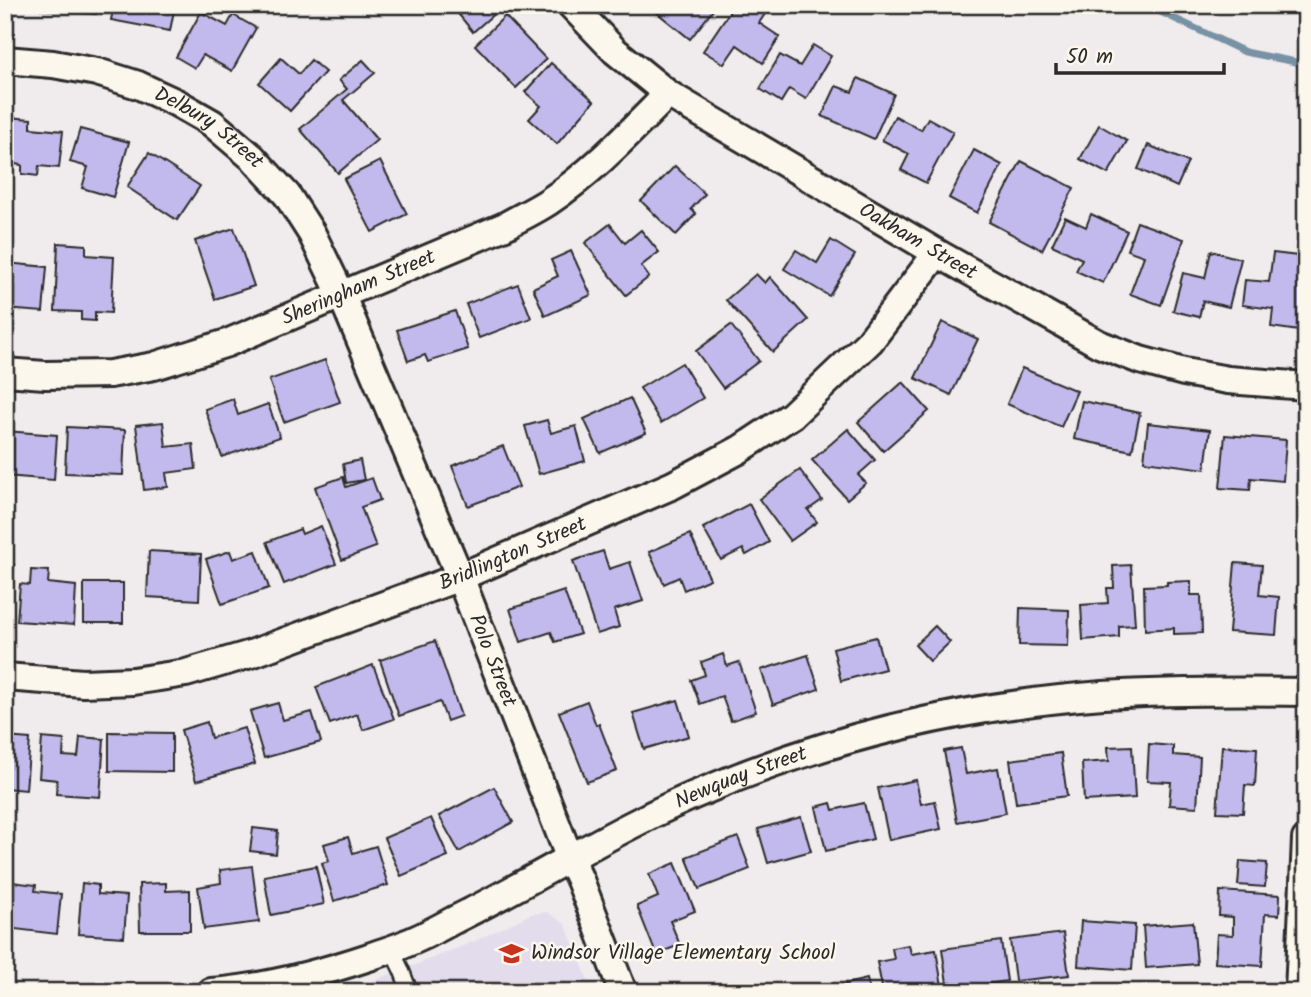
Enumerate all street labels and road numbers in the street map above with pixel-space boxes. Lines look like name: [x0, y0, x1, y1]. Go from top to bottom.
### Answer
street label: Delbury Street: [149, 78, 272, 177]
street label: Oakham Street: [852, 194, 984, 289]
street label: Sheringham Street: [276, 240, 441, 335]
street label: Bridlington Street: [434, 507, 593, 600]
street label: Polo Street: [460, 609, 526, 713]
street label: Newquay Street: [670, 737, 812, 818]

